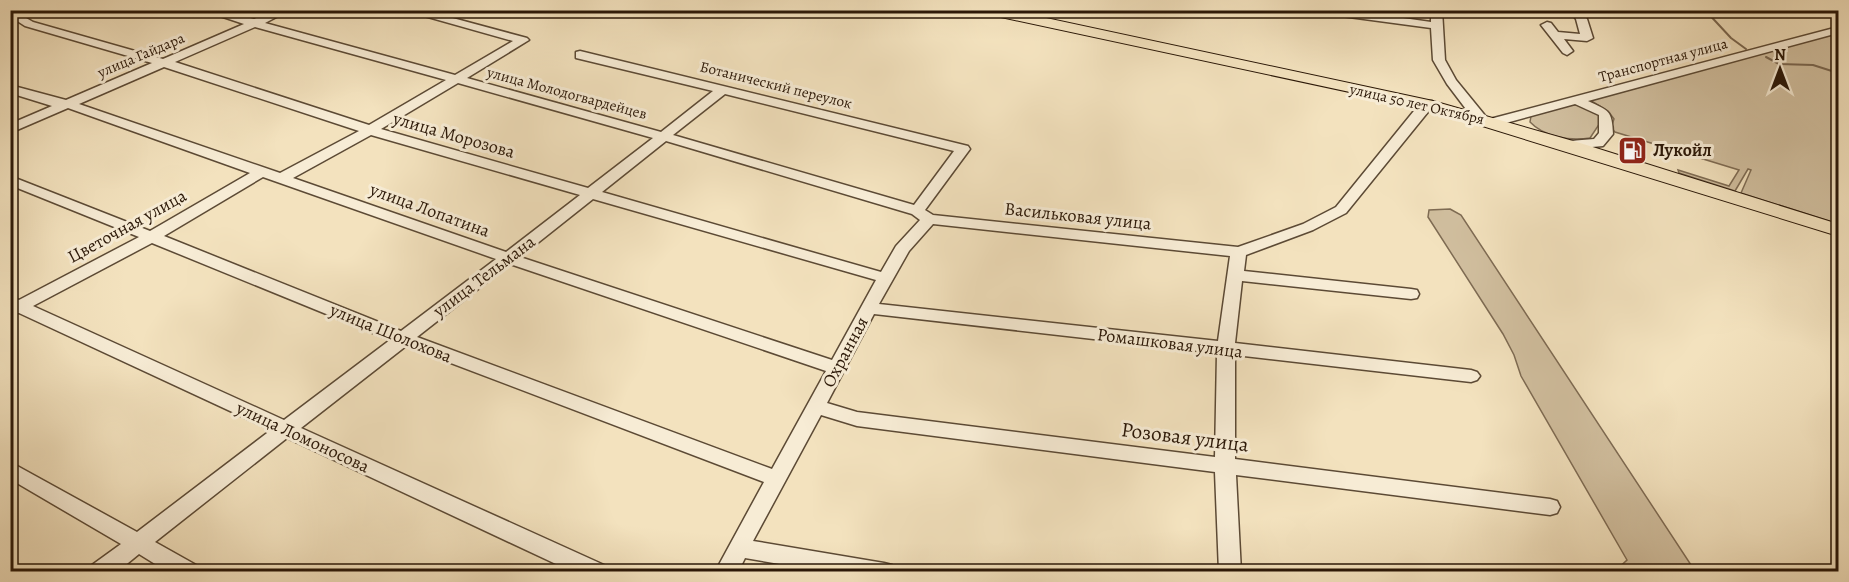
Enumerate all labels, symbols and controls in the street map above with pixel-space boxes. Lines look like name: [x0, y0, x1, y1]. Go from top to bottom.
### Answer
street label: улица Гайдара: [94, 28, 188, 83]
street label: Транспортная улица: [1596, 33, 1730, 87]
north arrow: [1750, 39, 1810, 99]
text: N: [1774, 44, 1786, 66]
street label: Ботанический переулок: [698, 56, 854, 114]
street label: улица Молодогвардейцев: [484, 62, 649, 124]
street label: улица 50 лет Октября: [1347, 79, 1486, 129]
street label: улица Морозова: [389, 106, 518, 164]
fuel station icon: Лукойл: [1616, 134, 1648, 166]
place label: Лукойл: [1653, 138, 1712, 162]
street label: улица Лопатина: [366, 177, 494, 243]
street label: Цветочная улица: [63, 183, 191, 269]
street label: Васильковая улица: [1003, 196, 1153, 236]
street label: улица Тельмана: [427, 229, 541, 323]
street label: улица Шолохова: [326, 297, 456, 369]
street label: Охранная: [816, 312, 874, 392]
street label: Ромашковая улица: [1096, 322, 1245, 364]
street label: улица Ломоносова: [232, 395, 374, 479]
street label: Розовая улица: [1120, 415, 1251, 459]

